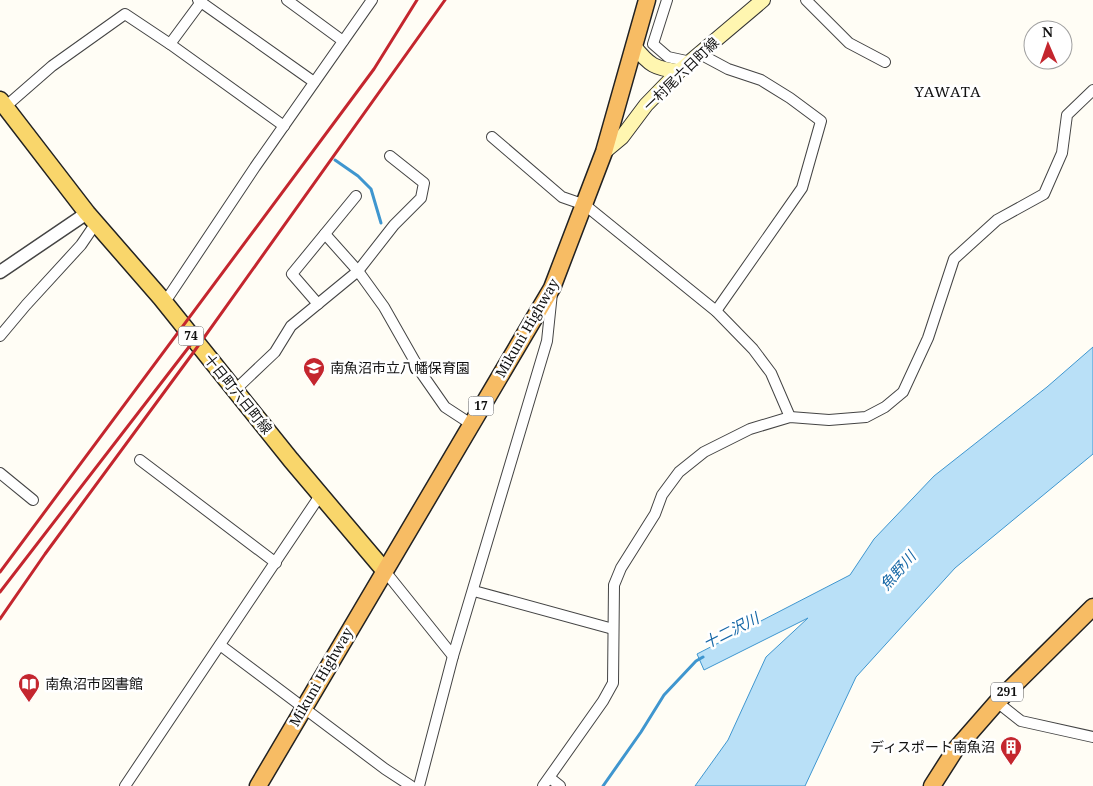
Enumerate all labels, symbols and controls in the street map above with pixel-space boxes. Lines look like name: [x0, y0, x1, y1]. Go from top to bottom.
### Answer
north arrow: [1023, 20, 1073, 70]
text: N: [1042, 22, 1053, 41]
street label: 一村尾六日町線: [639, 33, 722, 115]
district label: YAWATA: [913, 81, 982, 101]
street label: Mikuni Highway: [490, 275, 563, 381]
road number: 74: [178, 326, 204, 346]
street label: 十日町六日町線: [200, 350, 277, 438]
school or university icon: 南魚沼市立八幡保育園: [302, 356, 326, 387]
place label: 南魚沼市立八幡保育園: [330, 358, 470, 377]
road number: 17: [468, 396, 494, 416]
water label: 魚野川: [875, 545, 921, 594]
water label: 十二沢川: [699, 607, 764, 653]
street label: Mikuni Highway: [284, 624, 357, 730]
library icon: 南魚沼市図書館: [17, 672, 41, 703]
place label: 南魚沼市図書館: [45, 674, 143, 693]
road number: 291: [991, 682, 1023, 702]
building icon: ディスポート南魚沼: [999, 735, 1023, 766]
place label: ディスポート南魚沼: [870, 737, 995, 756]

